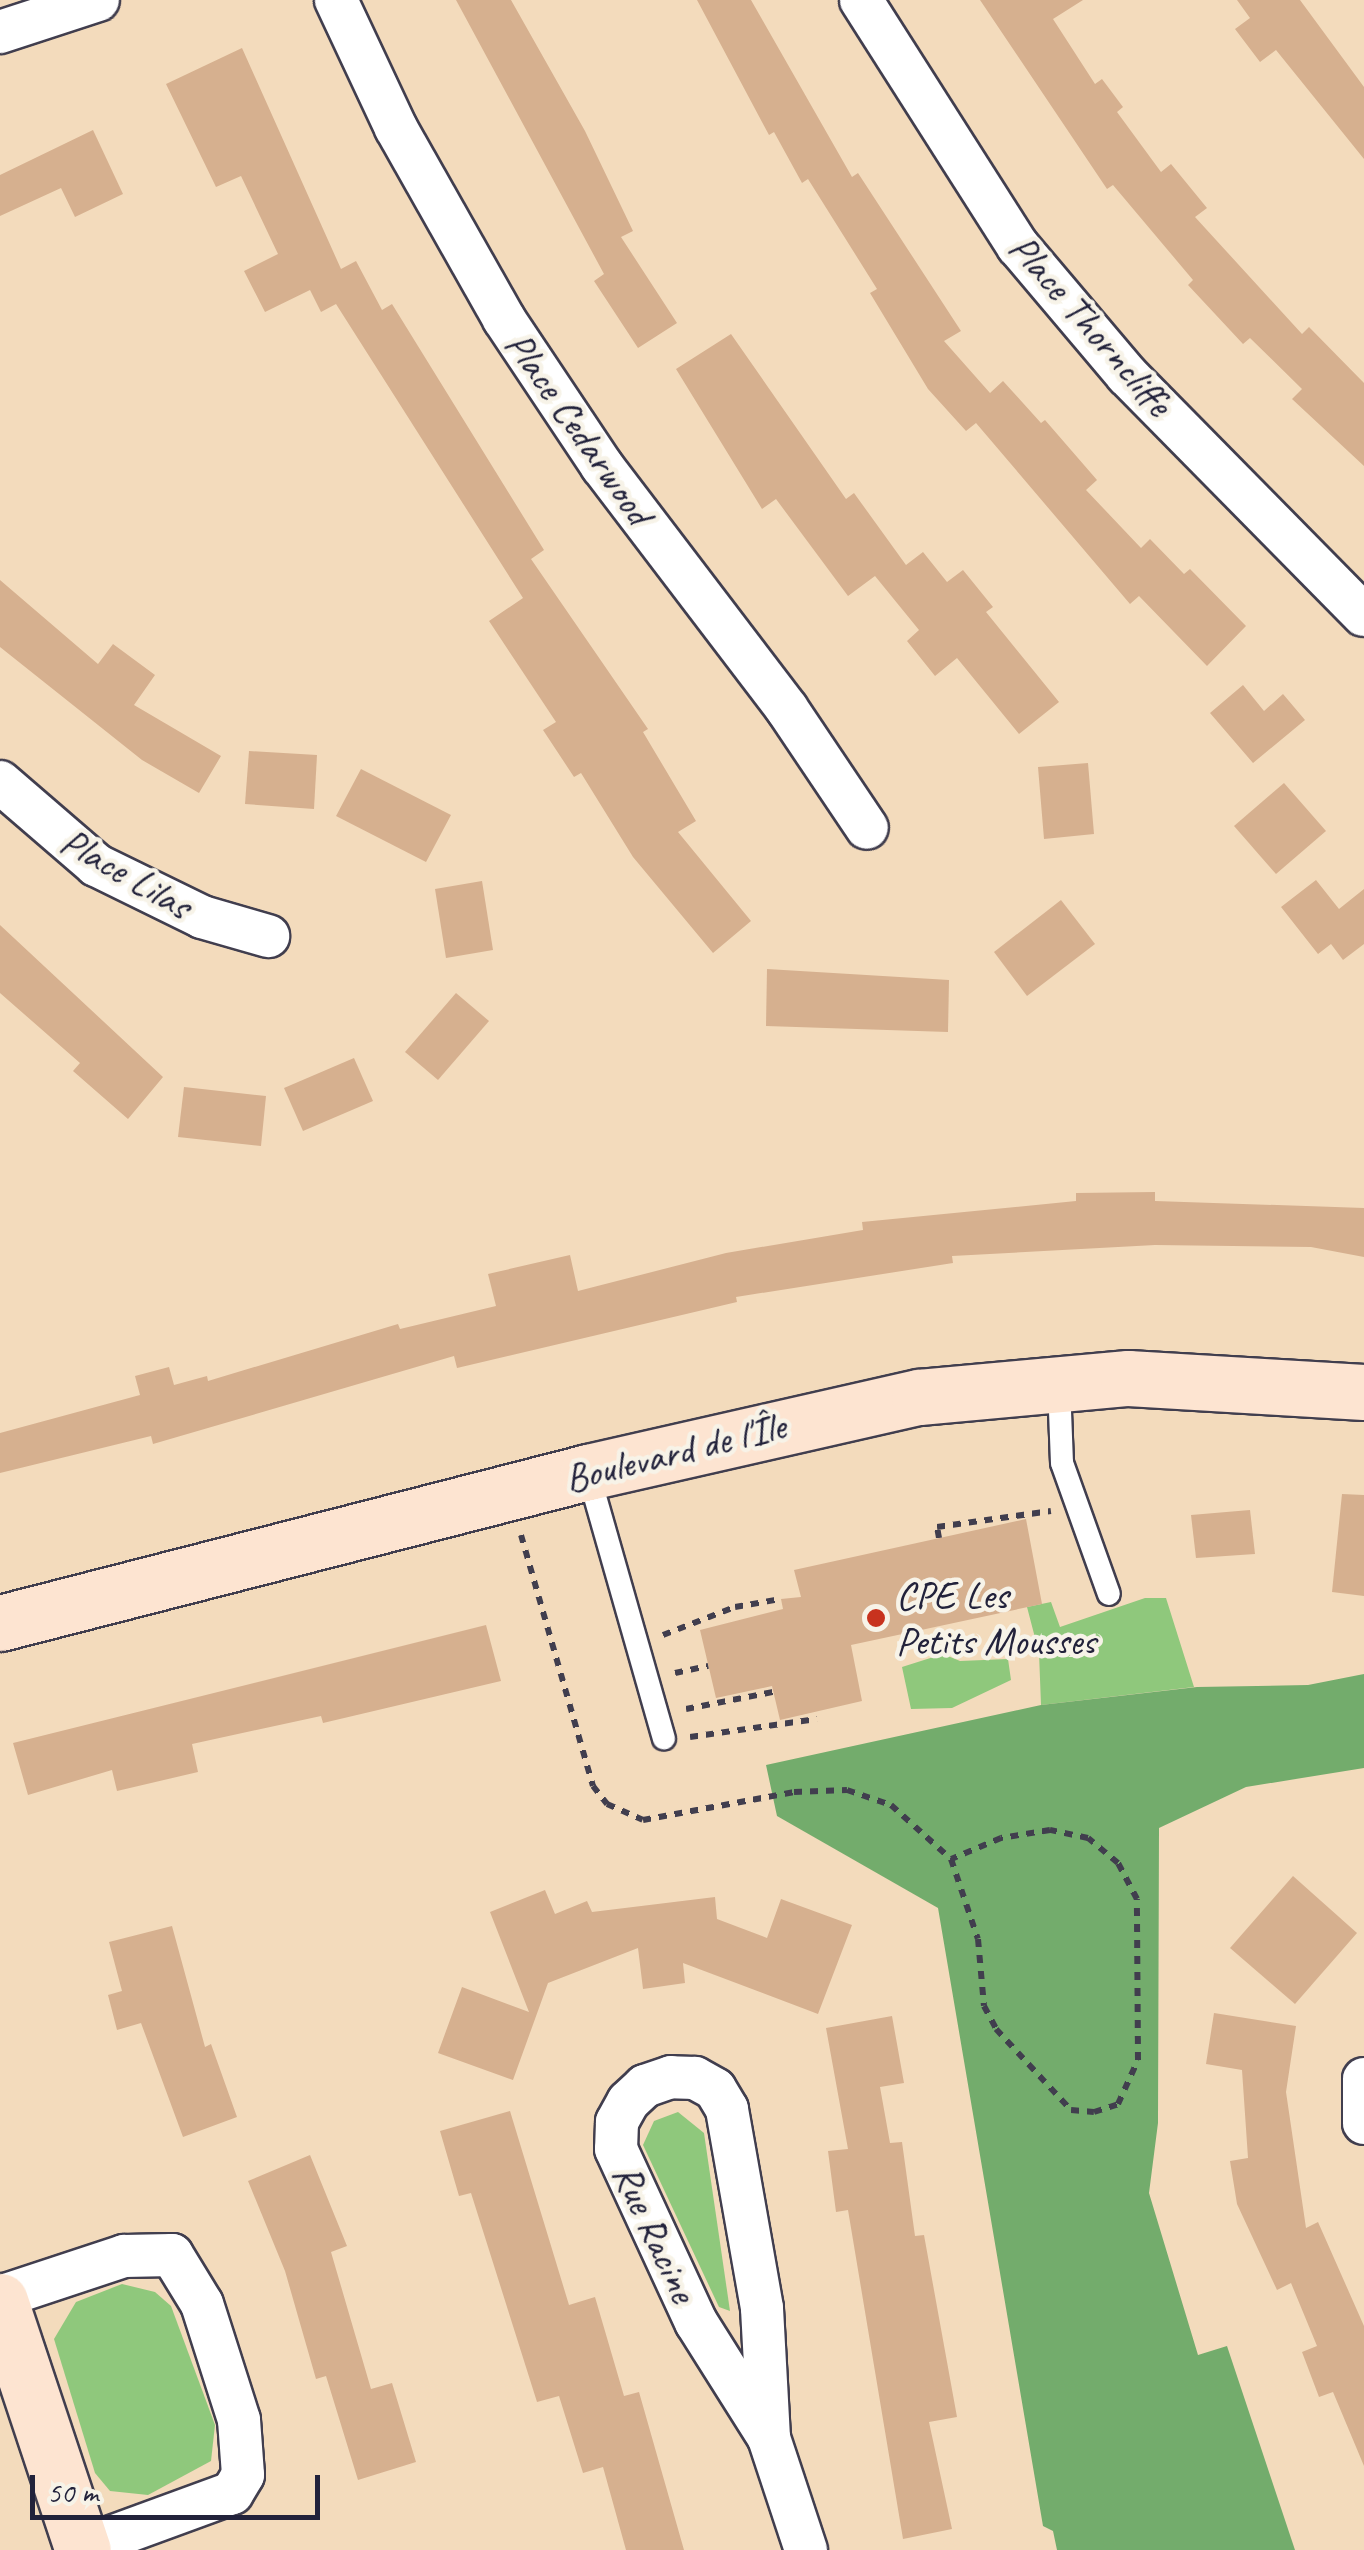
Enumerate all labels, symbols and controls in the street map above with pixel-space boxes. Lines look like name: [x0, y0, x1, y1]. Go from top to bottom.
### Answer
street label: Place Thorncliffe: [999, 224, 1183, 426]
street label: Place Cedarwood: [496, 323, 662, 533]
street label: Place Lilas: [53, 817, 199, 929]
street label: Boulevard de l'Île: [560, 1401, 790, 1503]
place label: CPE Les Petits Mousses: [896, 1571, 1096, 1665]
marker: CPE Les Petits Mousses: [865, 1607, 887, 1629]
street label: Rue Racine: [602, 2155, 708, 2311]
scale bar: [35, 2455, 325, 2517]
text: 50 m: [47, 2473, 98, 2511]

